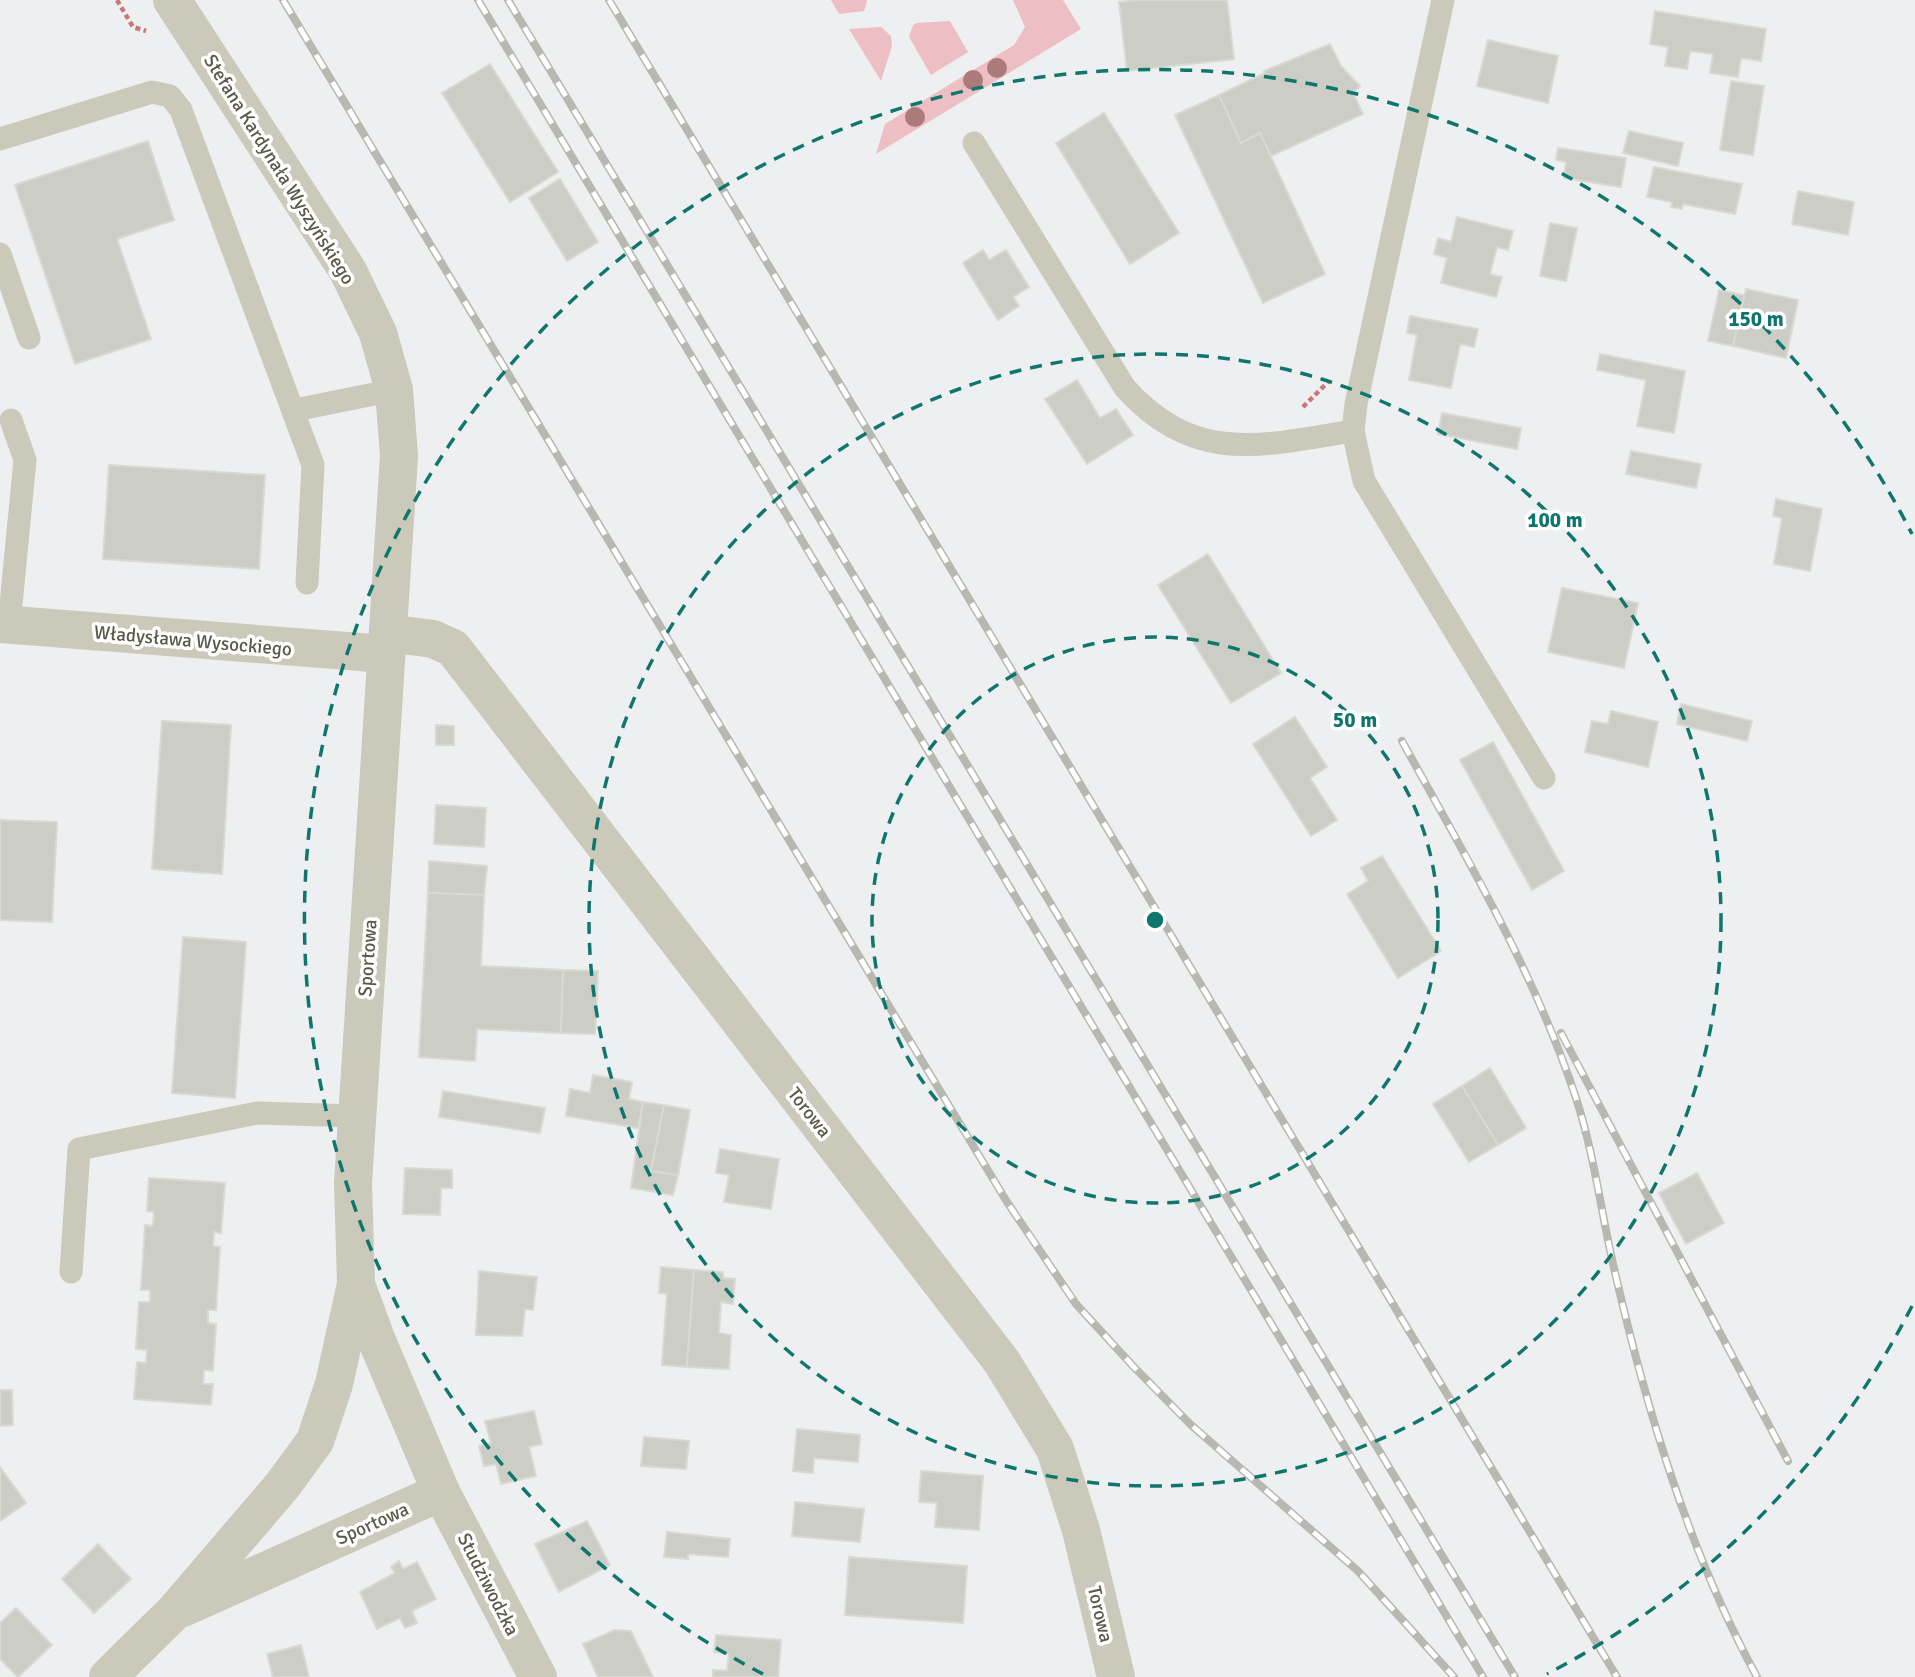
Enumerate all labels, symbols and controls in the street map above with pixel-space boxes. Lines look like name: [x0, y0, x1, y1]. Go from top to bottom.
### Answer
street label: Stefana Kardynała Wyszyńskiego: [198, 50, 360, 289]
text: 150 m: [1728, 306, 1784, 332]
text: 100 m: [1527, 507, 1583, 533]
street label: Władysława Wysockiego: [93, 620, 293, 662]
text: 50 m: [1333, 707, 1377, 733]
centre of rings: [1143, 908, 1167, 932]
street label: Sportowa: [353, 919, 383, 997]
street label: Torowa: [782, 1083, 836, 1143]
street label: Sportowa: [332, 1497, 413, 1551]
street label: Studziwodzka: [452, 1529, 524, 1640]
street label: Torowa: [1082, 1584, 1118, 1645]

